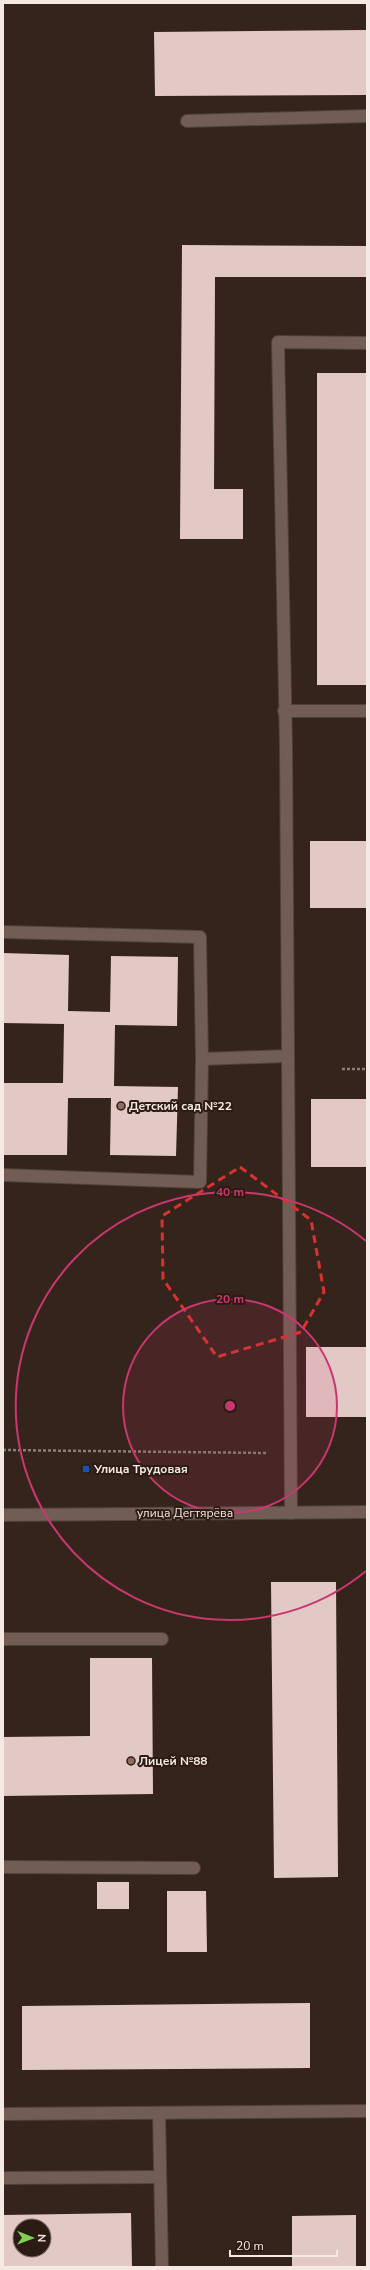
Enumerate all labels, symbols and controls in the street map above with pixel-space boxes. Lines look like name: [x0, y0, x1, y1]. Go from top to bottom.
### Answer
place label: Детский сад №22: [129, 1098, 232, 1114]
marker: Детский сад №22: [116, 1101, 126, 1111]
text: 40 m: [216, 1184, 244, 1200]
text: 20 m: [216, 1291, 244, 1307]
centre of rings: [223, 1399, 237, 1413]
place label: Улица Трудовая: [93, 1461, 188, 1477]
marker: Улица Трудовая: [81, 1464, 91, 1474]
street label: улица Дегтярёва: [137, 1505, 233, 1521]
place label: Лицей №88: [139, 1753, 208, 1769]
marker: Лицей №88: [126, 1756, 136, 1766]
north arrow: [12, 2218, 52, 2258]
scale bar: [230, 2232, 337, 2258]
text: N: [34, 2234, 49, 2242]
text: 20 m: [236, 2238, 264, 2254]

